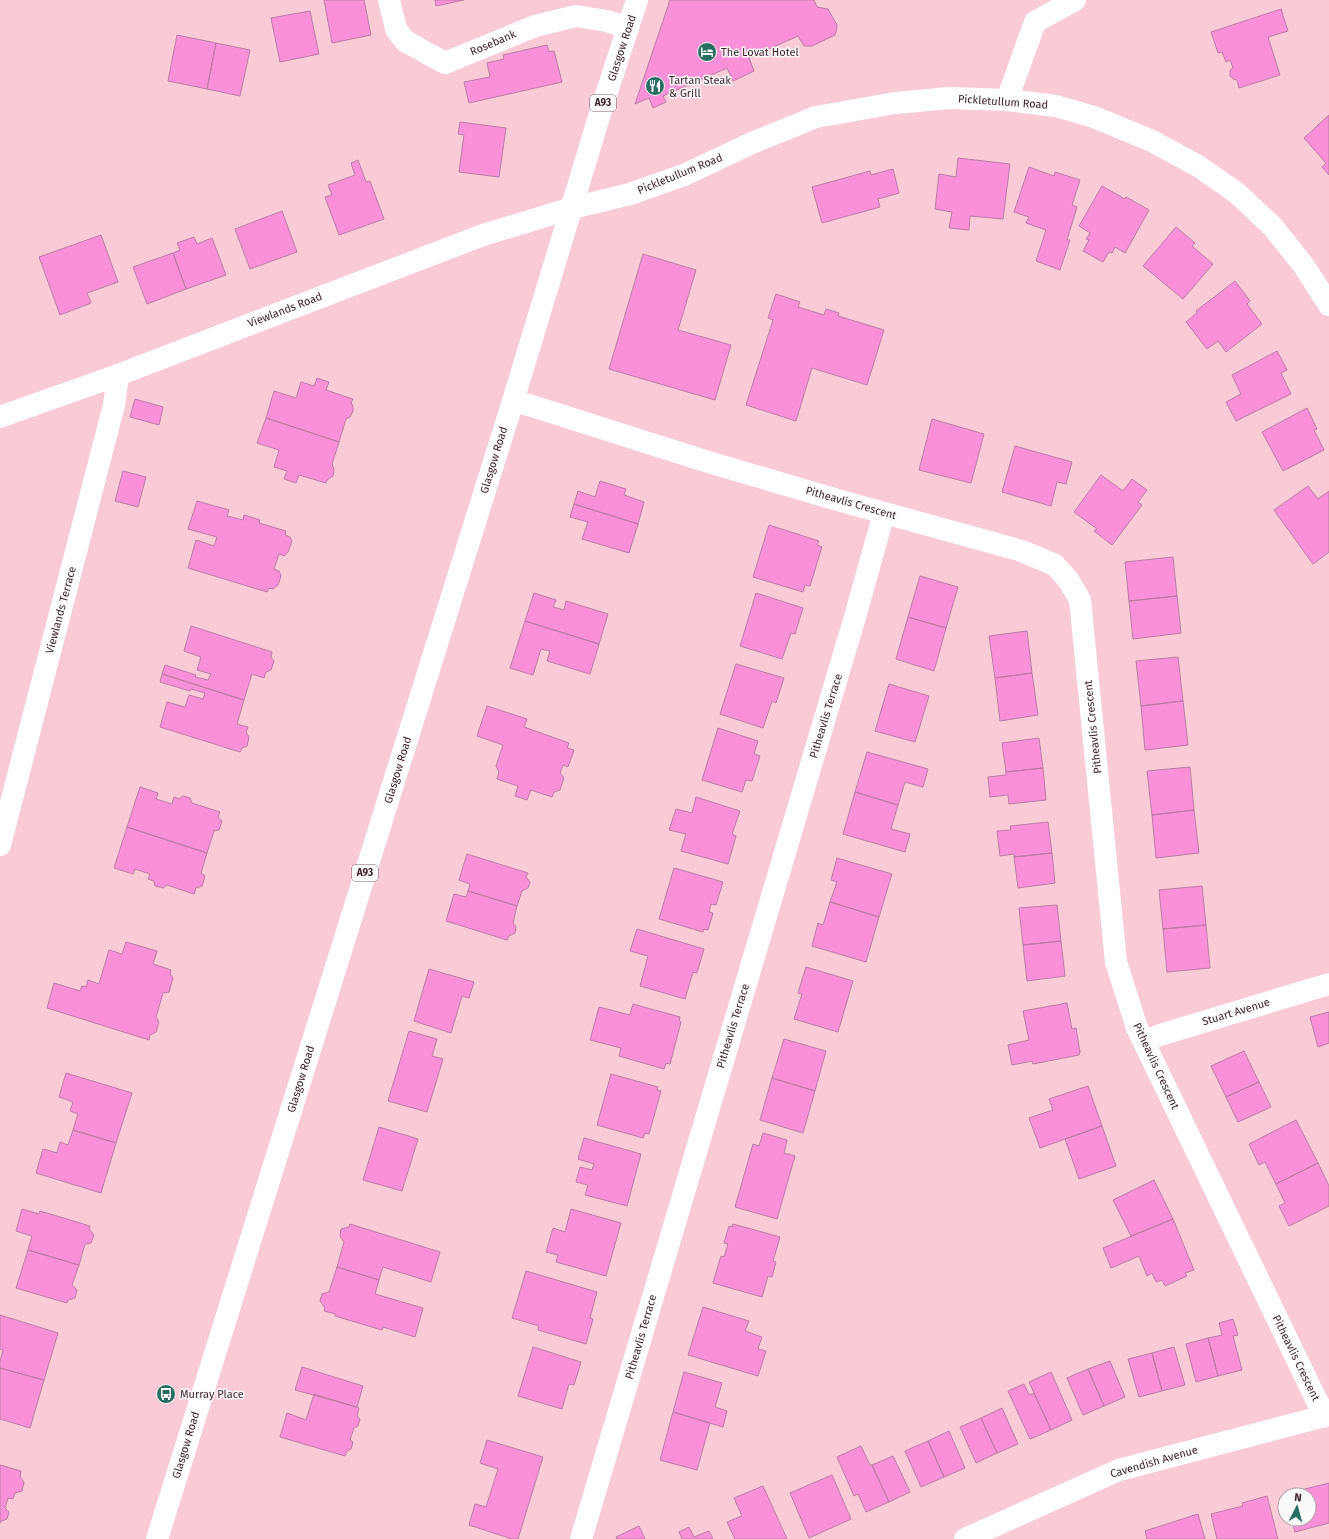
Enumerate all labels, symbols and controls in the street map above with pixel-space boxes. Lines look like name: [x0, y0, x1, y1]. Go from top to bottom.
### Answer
street label: Glasgow Road: [605, 13, 639, 83]
street label: Rosebank: [468, 27, 518, 58]
hotel icon: The Lovat Hotel: [696, 41, 718, 63]
place label: The Lovat Hotel: [721, 46, 799, 59]
place label: Tartan Steak & Grill: [669, 74, 731, 100]
restaurant icon: Tartan Steak & Grill: [644, 75, 666, 97]
street label: Pickletullum Road: [957, 92, 1049, 112]
road number: A93: [590, 95, 616, 111]
street label: Pickletullum Road: [636, 151, 724, 197]
street label: Viewlands Road: [246, 290, 324, 330]
street label: Glasgow Road: [478, 425, 510, 495]
street label: Pitheavlis Crescent: [804, 484, 898, 522]
street label: Viewlands Terrace: [43, 565, 79, 655]
street label: Pitheavlis Terrace: [807, 672, 845, 760]
street label: Pitheavlis Crescent: [1082, 680, 1104, 774]
street label: Glasgow Road: [382, 735, 414, 805]
road number: A93: [352, 865, 378, 881]
street label: Pitheavlis Terrace: [714, 982, 752, 1070]
street label: Stuart Avenue: [1201, 996, 1271, 1028]
street label: Pitheavlis Crescent: [1130, 1021, 1182, 1111]
street label: Glasgow Road: [285, 1044, 317, 1114]
street label: Pitheavlis Terrace: [623, 1293, 659, 1381]
street label: Pitheavlis Crescent: [1270, 1313, 1322, 1403]
bus stop icon: Murray Place: [155, 1383, 177, 1405]
place label: Murray Place: [180, 1388, 244, 1401]
street label: Glasgow Road: [170, 1410, 202, 1480]
street label: Cavendish Avenue: [1109, 1443, 1199, 1481]
north arrow: [1277, 1487, 1317, 1527]
text: N: [1294, 1491, 1302, 1504]

